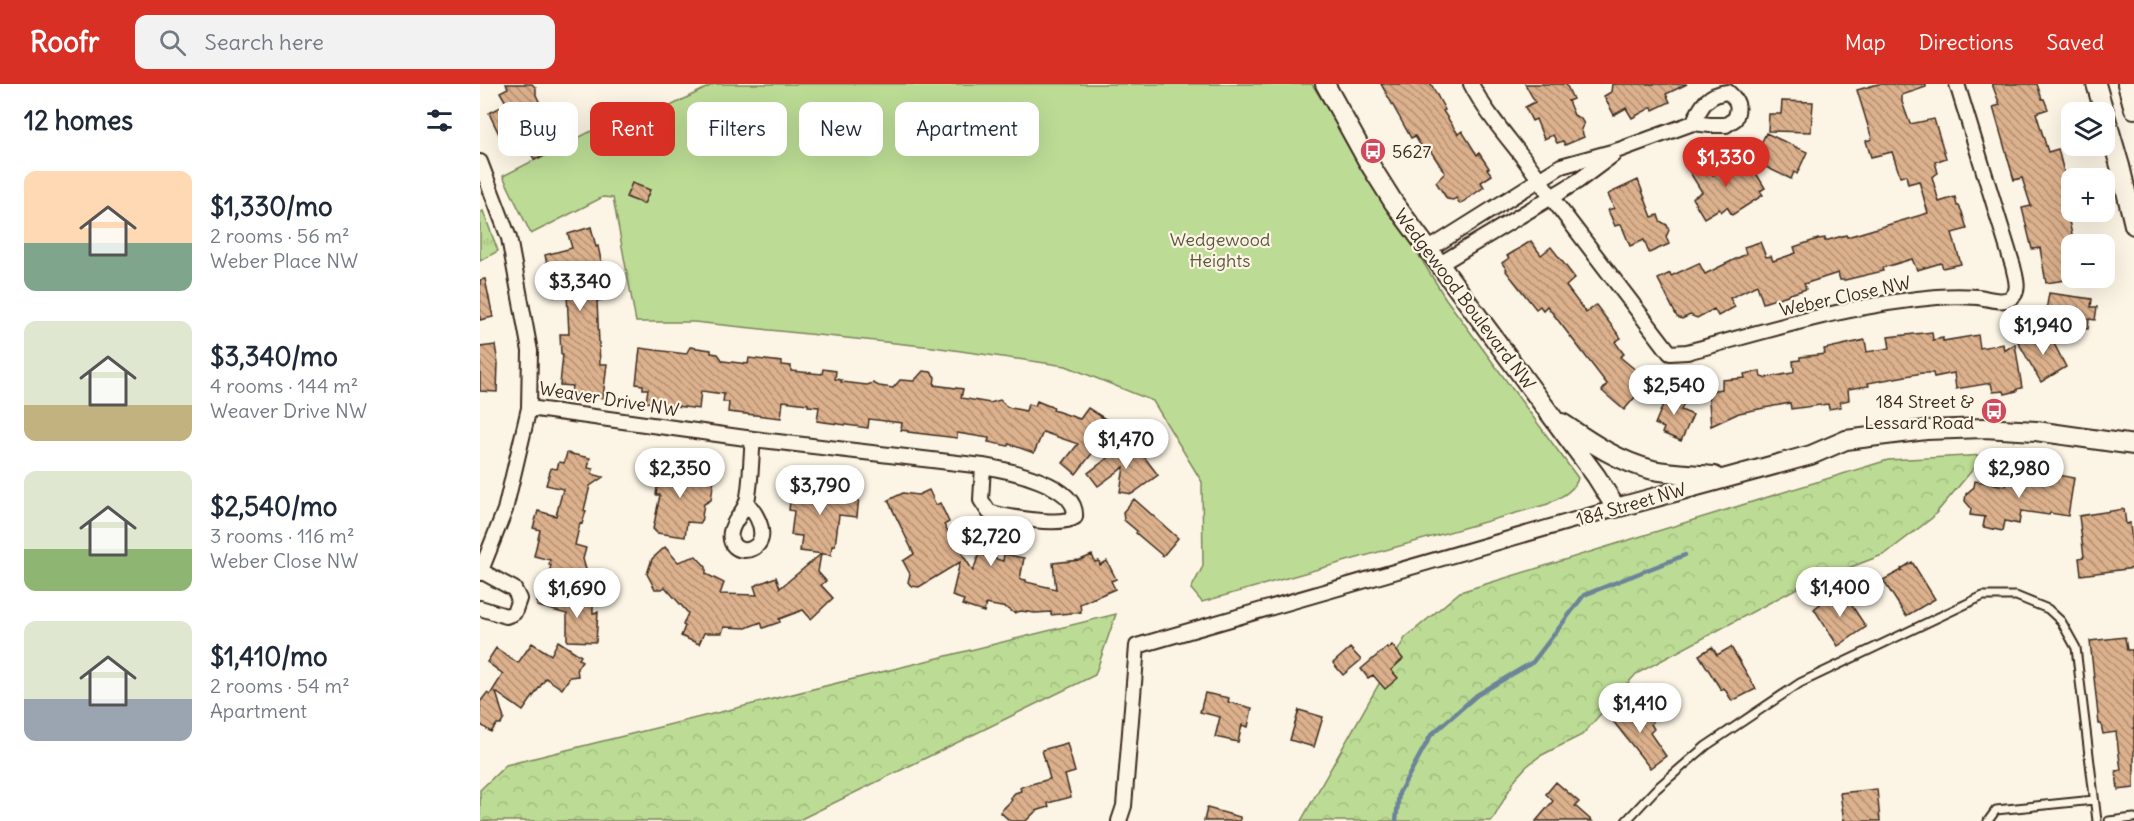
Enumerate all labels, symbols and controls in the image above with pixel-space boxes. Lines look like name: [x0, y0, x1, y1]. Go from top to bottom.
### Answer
search box: [135, 15, 555, 69]
text: Roofr: [30, 24, 99, 60]
icon: search: [156, 26, 189, 59]
text: Search here: [204, 28, 324, 56]
text: Map: [1845, 29, 1886, 56]
text: Directions: [1919, 29, 2013, 56]
text: Saved: [2046, 29, 2104, 56]
chip: Buy: [498, 102, 578, 156]
chip: Rent: [590, 102, 675, 156]
chip: Filters: [687, 102, 787, 156]
chip: New: [799, 102, 883, 156]
chip: Apartment: [895, 102, 1039, 156]
map controls: [2061, 102, 2115, 288]
button: layers: [2061, 102, 2115, 156]
text: 12 homes: [24, 104, 133, 137]
icon: filters: [423, 104, 456, 137]
bus stop icon: 5627: [1358, 136, 1388, 166]
pin: $1,330: [1677, 137, 1775, 188]
place label: 5627: [1392, 140, 1432, 163]
text: $1,330: [1697, 144, 1755, 169]
button: +: [2061, 168, 2115, 222]
text: $1,330/mo: [210, 190, 333, 223]
icon: home: [72, 195, 144, 267]
street label: Wedgewood Boulevard NW: [1389, 204, 1541, 394]
text: 2 rooms · 56 m²: [210, 223, 350, 248]
park label: Wedgewood Heights: [1170, 228, 1271, 272]
button: −: [2061, 234, 2115, 288]
text: Weber Place NW: [210, 248, 358, 273]
pin: $3,340: [531, 261, 629, 312]
text: $3,340: [549, 268, 611, 293]
street label: Weber Close NW: [1777, 271, 1913, 321]
pin: $1,940: [1994, 305, 2092, 356]
text: $1,940: [2013, 312, 2073, 337]
text: $3,340/mo: [210, 340, 338, 373]
icon: home: [72, 345, 144, 417]
pin: $2,540: [1625, 365, 1723, 416]
text: $2,540: [1643, 372, 1705, 397]
text: 4 rooms · 144 m²: [210, 373, 358, 398]
street label: Weaver Drive NW: [537, 377, 681, 421]
place label: 184 Street & Lessard Road: [1864, 390, 1974, 434]
bus stop icon: 184 Street & Lessard Road: [1979, 396, 2009, 426]
text: Weaver Drive NW: [210, 398, 367, 423]
pin: $1,470: [1077, 419, 1175, 470]
text: $1,470: [1098, 426, 1154, 451]
pin: $2,350: [631, 448, 729, 499]
pin: $2,980: [1970, 448, 2068, 499]
text: $2,350: [649, 455, 711, 480]
text: $2,980: [1988, 455, 2050, 480]
pin: $3,790: [771, 465, 869, 516]
text: $3,790: [789, 472, 851, 497]
street label: 184 Street NW: [1573, 477, 1689, 531]
text: $2,540/mo: [210, 490, 337, 523]
icon: home: [72, 495, 144, 567]
pin: $2,720: [942, 516, 1040, 567]
text: 3 rooms · 116 m²: [210, 523, 354, 548]
text: $2,720: [961, 523, 1021, 548]
text: Weber Close NW: [210, 548, 358, 573]
pin: $1,400: [1791, 567, 1889, 618]
pin: $1,690: [528, 568, 626, 619]
text: $1,400: [1810, 574, 1870, 599]
text: $1,690: [547, 575, 607, 600]
text: $1,410/mo: [210, 640, 328, 673]
icon: home: [72, 645, 144, 717]
text: 2 rooms · 54 m²: [210, 673, 350, 698]
pin: $1,410: [1591, 683, 1689, 734]
text: $1,410: [1613, 690, 1667, 715]
text: Apartment: [210, 698, 307, 723]

